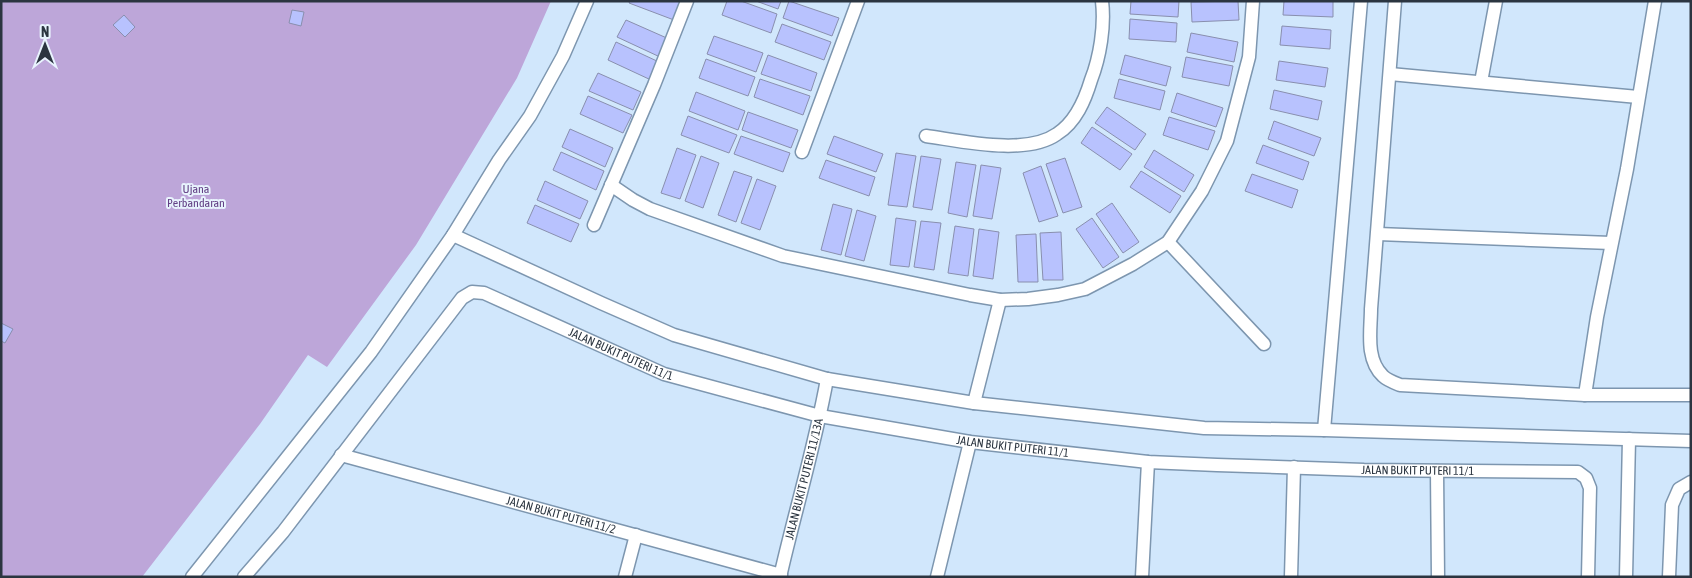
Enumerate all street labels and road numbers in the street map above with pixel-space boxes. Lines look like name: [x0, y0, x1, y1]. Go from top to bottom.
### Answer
street label: JALAN BUKIT PUTERI 11/1: [567, 325, 675, 383]
street label: JALAN BUKIT PUTERI 11/13A: [782, 417, 826, 541]
street label: JALAN BUKIT PUTERI 11/1: [956, 433, 1070, 460]
street label: JALAN BUKIT PUTERI 11/1: [1361, 463, 1475, 478]
street label: JALAN BUKIT PUTERI 11/2: [505, 493, 617, 537]

